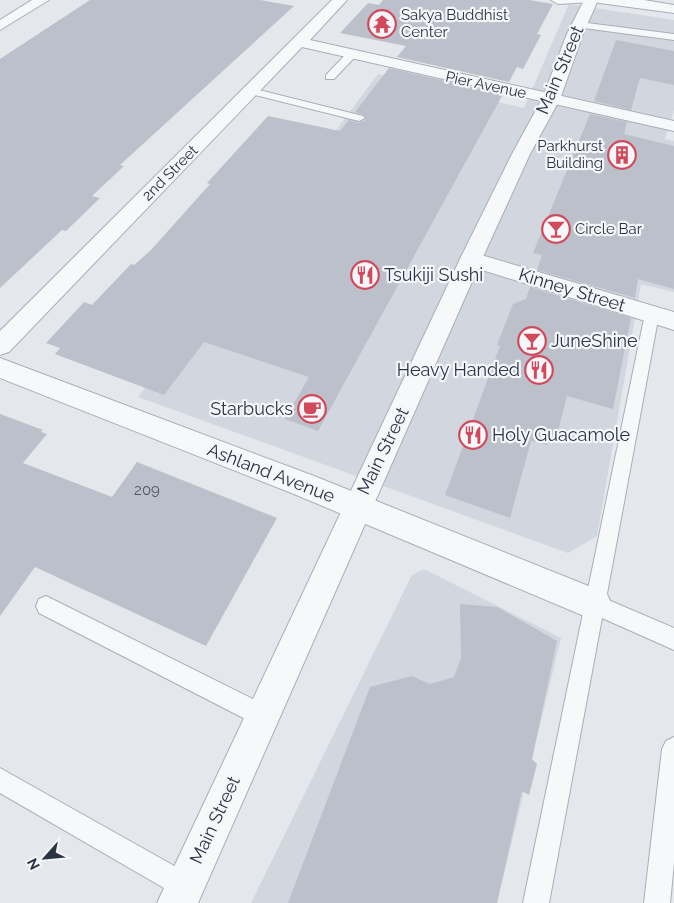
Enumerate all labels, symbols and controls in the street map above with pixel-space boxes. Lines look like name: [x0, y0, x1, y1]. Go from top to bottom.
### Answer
place label: Sakya Buddhist Center: [401, 6, 508, 41]
temple icon: Sakya Buddhist Center: [367, 9, 397, 39]
street label: Main Street: [531, 22, 588, 117]
street label: Pier Avenue: [444, 68, 528, 102]
place label: Parkhurst Building: [537, 137, 603, 172]
building icon: Parkhurst Building: [607, 140, 637, 170]
street label: 2nd Street: [138, 141, 202, 205]
bar icon: Circle Bar: [541, 214, 571, 244]
place label: Circle Bar: [575, 220, 643, 238]
restaurant icon: Tsukiji Sushi: [350, 260, 380, 290]
street label: Kinney Street: [516, 263, 628, 316]
place label: Tsukiji Sushi: [384, 264, 483, 285]
bar icon: JuneShine: [517, 326, 547, 356]
place label: JuneShine: [551, 330, 638, 351]
restaurant icon: Heavy Handed: [524, 355, 554, 385]
place label: Heavy Handed: [397, 359, 520, 380]
cafe icon: Starbucks: [297, 394, 327, 424]
place label: Starbucks: [210, 398, 293, 419]
street label: Main Street: [352, 404, 413, 498]
restaurant icon: Holy Guacamole: [458, 420, 488, 450]
place label: Holy Guacamole: [492, 424, 631, 445]
street label: Ashland Avenue: [204, 439, 338, 507]
house number: 209: [134, 481, 160, 499]
street label: Main Street: [185, 773, 244, 867]
north arrow: [20, 833, 70, 883]
text: N: [24, 856, 43, 872]

